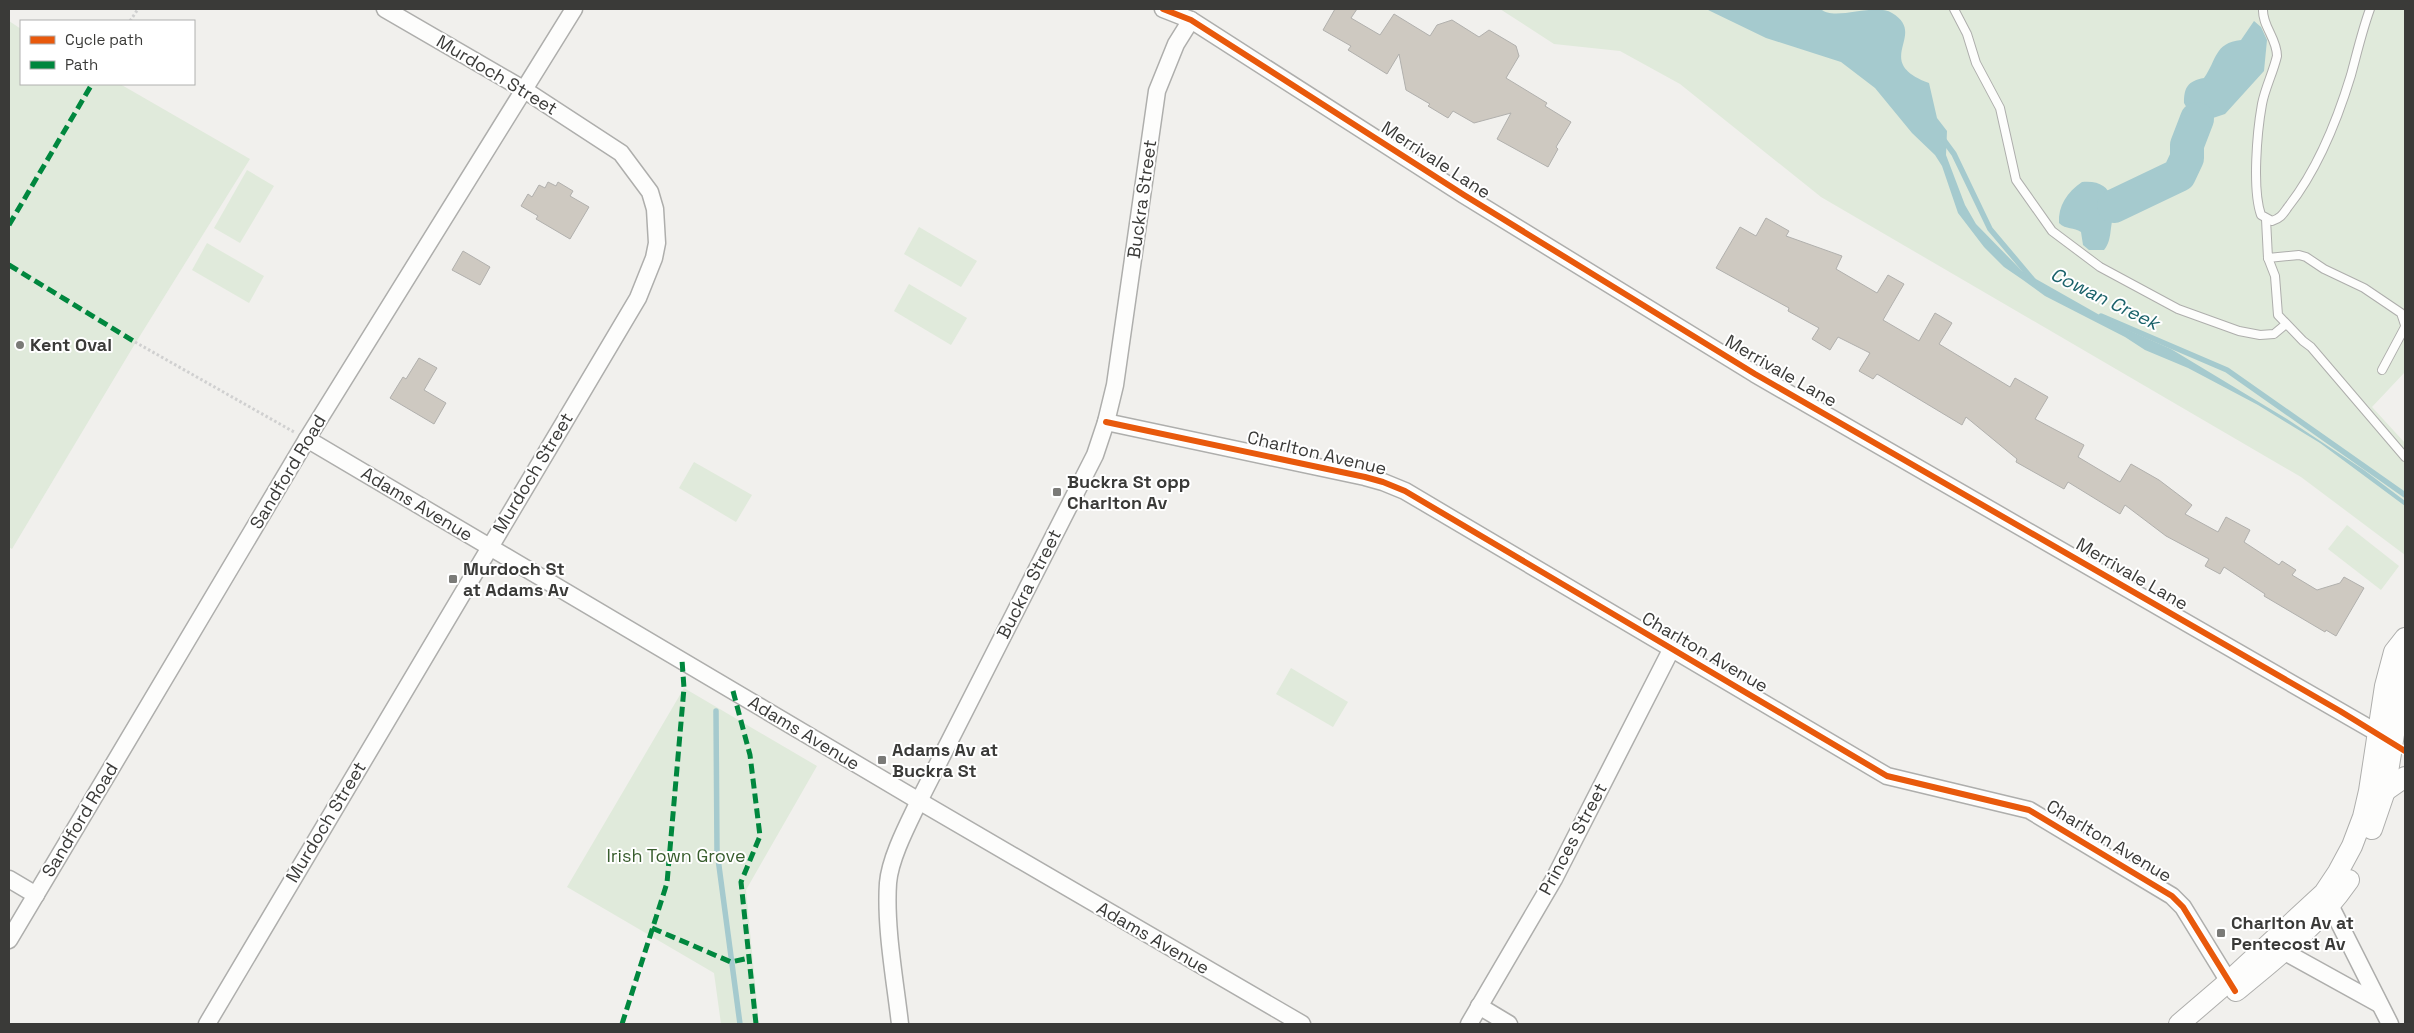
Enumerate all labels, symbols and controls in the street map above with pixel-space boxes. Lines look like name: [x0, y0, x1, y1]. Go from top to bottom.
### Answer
legend: [20, 20, 195, 85]
street label: Murdoch Street: [433, 29, 562, 120]
text: Cycle path: [65, 30, 143, 49]
text: Path: [65, 55, 98, 74]
street label: Merrivale Lane: [1377, 116, 1495, 203]
street label: Buckra Street: [1122, 138, 1161, 260]
water label: Cowan Creek: [2046, 261, 2166, 337]
street label: Merrivale Lane: [1721, 329, 1841, 412]
place label: Kent Oval: [30, 333, 112, 356]
marker: Kent Oval: [14, 339, 26, 351]
street label: Murdoch Street: [487, 408, 578, 537]
street label: Sandford Road: [244, 410, 331, 533]
street label: Charlton Avenue: [1245, 425, 1389, 480]
street label: Adams Avenue: [357, 461, 477, 546]
place label: Buckra St opp Charlton Av: [1067, 470, 1190, 514]
marker: Buckra St opp Charlton Av: [1051, 486, 1063, 498]
street label: Buckra Street: [991, 525, 1066, 642]
street label: Merrivale Lane: [2072, 532, 2192, 615]
place label: Murdoch St at Adams Av: [463, 557, 569, 601]
marker: Murdoch St at Adams Av: [447, 573, 459, 585]
street label: Charlton Avenue: [1638, 606, 1773, 697]
street label: Adams Avenue: [744, 690, 864, 775]
place label: Adams Av at Buckra St: [892, 738, 998, 782]
marker: Adams Av at Buckra St: [876, 754, 888, 766]
street label: Murdoch Street: [280, 757, 371, 886]
street label: Sandford Road: [36, 758, 123, 881]
street label: Princes Street: [1533, 779, 1612, 899]
street label: Charlton Avenue: [2042, 794, 2176, 887]
park label: Irish Town Grove: [606, 844, 746, 867]
street label: Adams Avenue: [1093, 896, 1214, 979]
place label: Charlton Av at Pentecost Av: [2231, 911, 2354, 955]
marker: Charlton Av at Pentecost Av: [2215, 927, 2227, 939]

